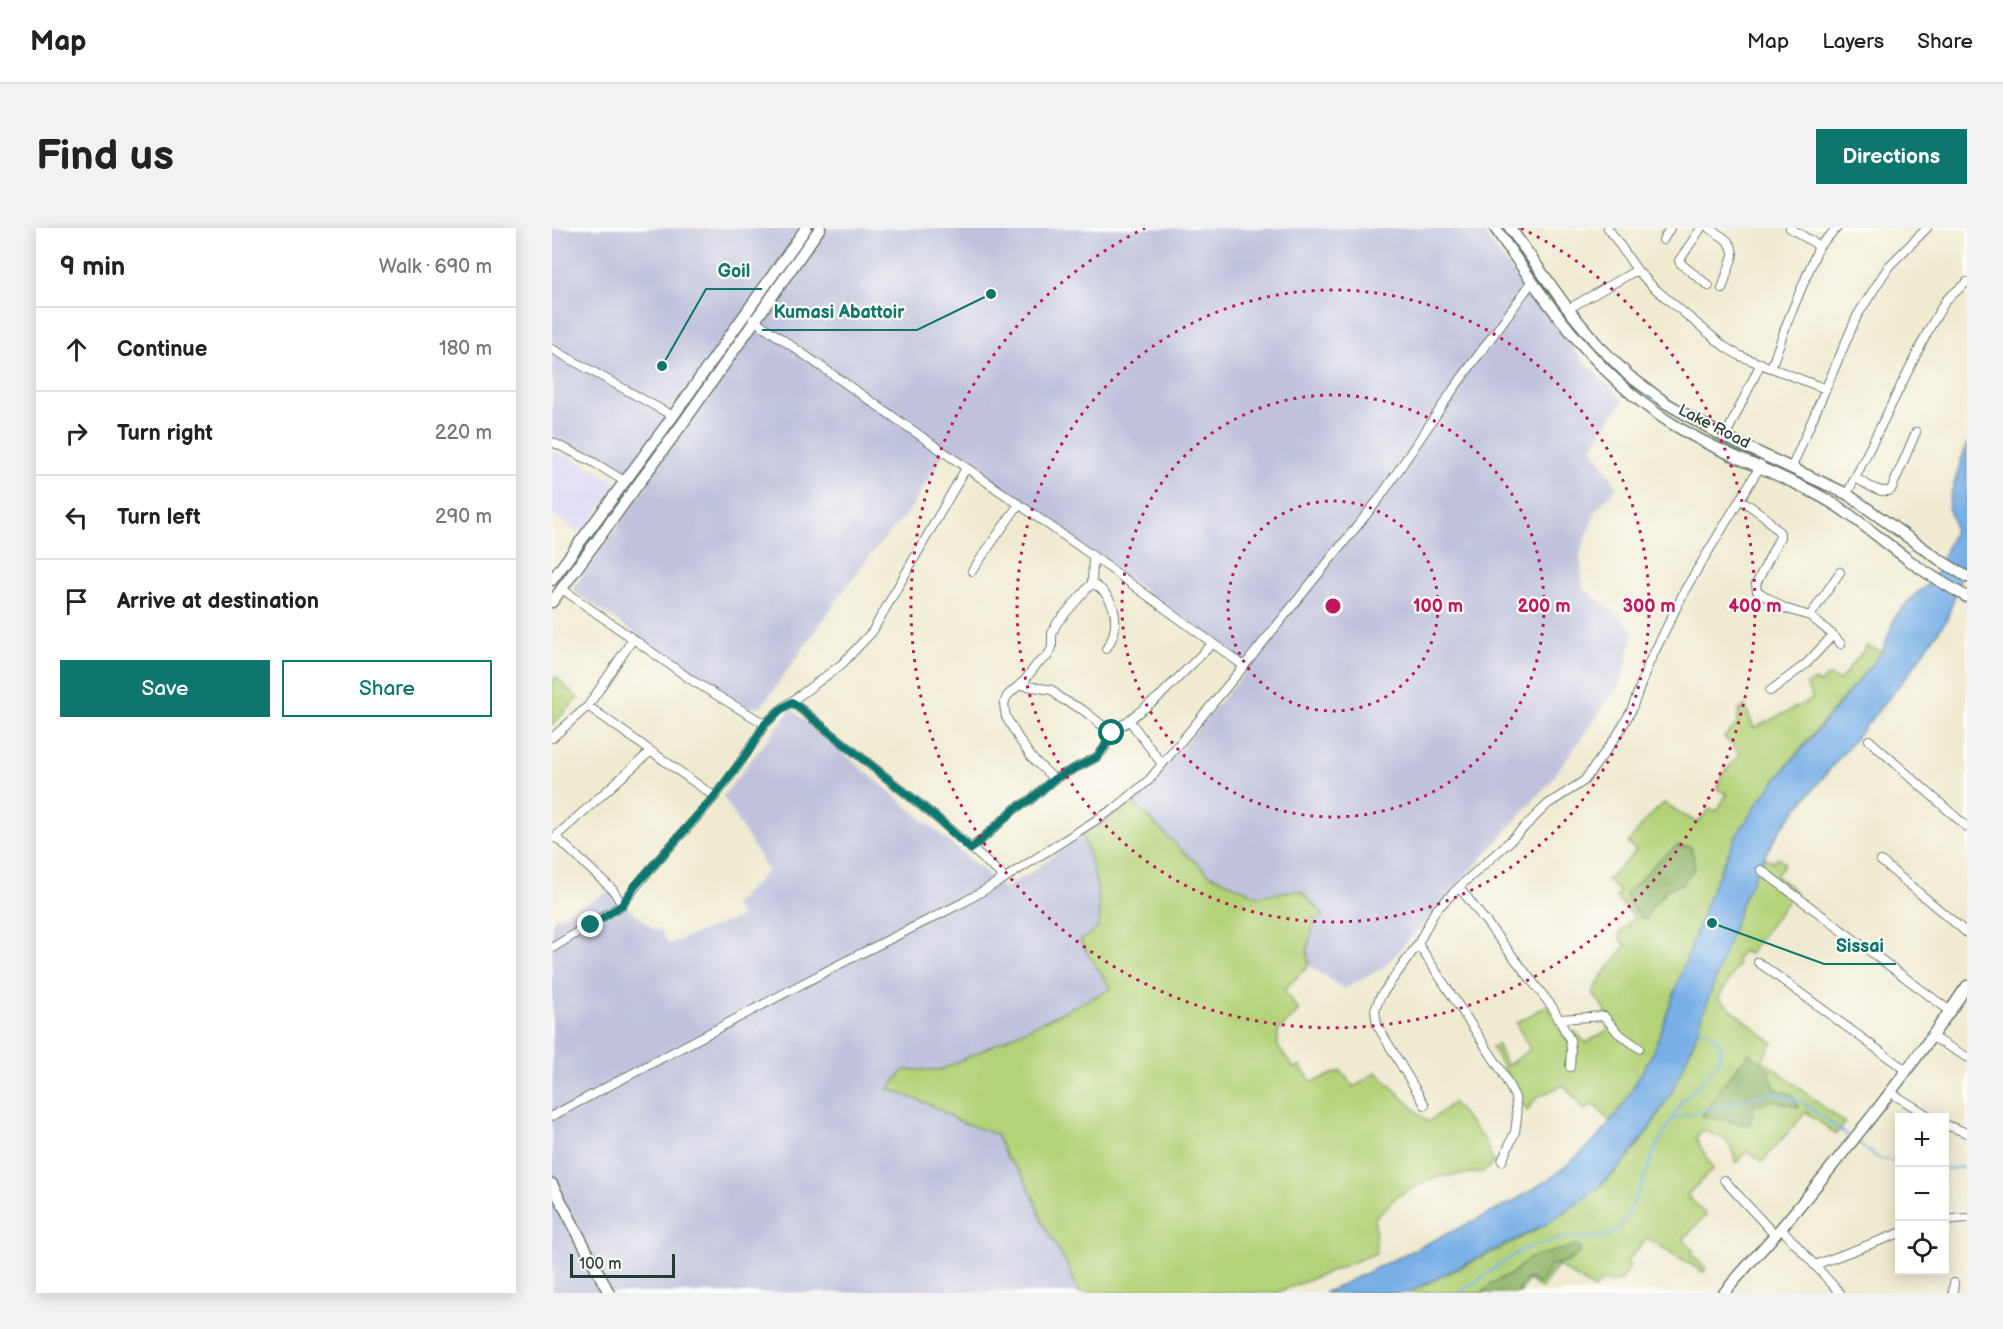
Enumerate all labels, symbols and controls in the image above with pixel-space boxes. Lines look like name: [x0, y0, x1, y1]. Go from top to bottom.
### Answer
text: Map: [30, 25, 86, 58]
text: Map: [1747, 29, 1789, 54]
text: Layers: [1822, 29, 1884, 54]
text: Share: [1917, 29, 1973, 54]
button: Directions: [1816, 129, 1967, 184]
text: Find us: [36, 131, 174, 182]
text: 9 min: [60, 252, 125, 283]
callout: Goil: [706, 253, 762, 289]
text: Walk · 690 m: [379, 255, 492, 279]
text: Goil: [718, 261, 750, 282]
callout: Kumasi Abattoir: [762, 294, 917, 330]
text: Kumasi Abattoir: [774, 302, 905, 323]
icon: ahead: [60, 333, 93, 366]
text: Continue: [117, 336, 207, 363]
text: 180 m: [439, 337, 492, 361]
street label: Lake Road: [1675, 401, 1753, 453]
icon: right: [60, 417, 93, 450]
text: Turn right: [117, 420, 213, 447]
text: 220 m: [435, 421, 492, 445]
icon: left: [60, 501, 93, 534]
text: Turn left: [117, 504, 201, 531]
text: 290 m: [435, 505, 492, 529]
icon: arrive: [60, 585, 93, 618]
text: Arrive at destination: [117, 588, 319, 615]
centre of rings: [1323, 596, 1343, 616]
text: 100 m: [1413, 596, 1463, 617]
text: 200 m: [1517, 596, 1571, 617]
text: 300 m: [1622, 596, 1676, 617]
text: 400 m: [1728, 596, 1782, 617]
button: Save: [60, 660, 270, 717]
button: Share: [282, 660, 492, 717]
route start: [1098, 719, 1124, 745]
route end: [577, 911, 603, 937]
callout: Sissai: [1824, 928, 1896, 964]
text: Sissai: [1836, 936, 1884, 957]
map controls: [1895, 1113, 1949, 1275]
button: +: [1895, 1113, 1949, 1167]
button: −: [1895, 1167, 1949, 1221]
button: locate: [1895, 1221, 1949, 1275]
scale bar: [570, 1251, 675, 1278]
text: 100 m: [579, 1255, 622, 1274]

